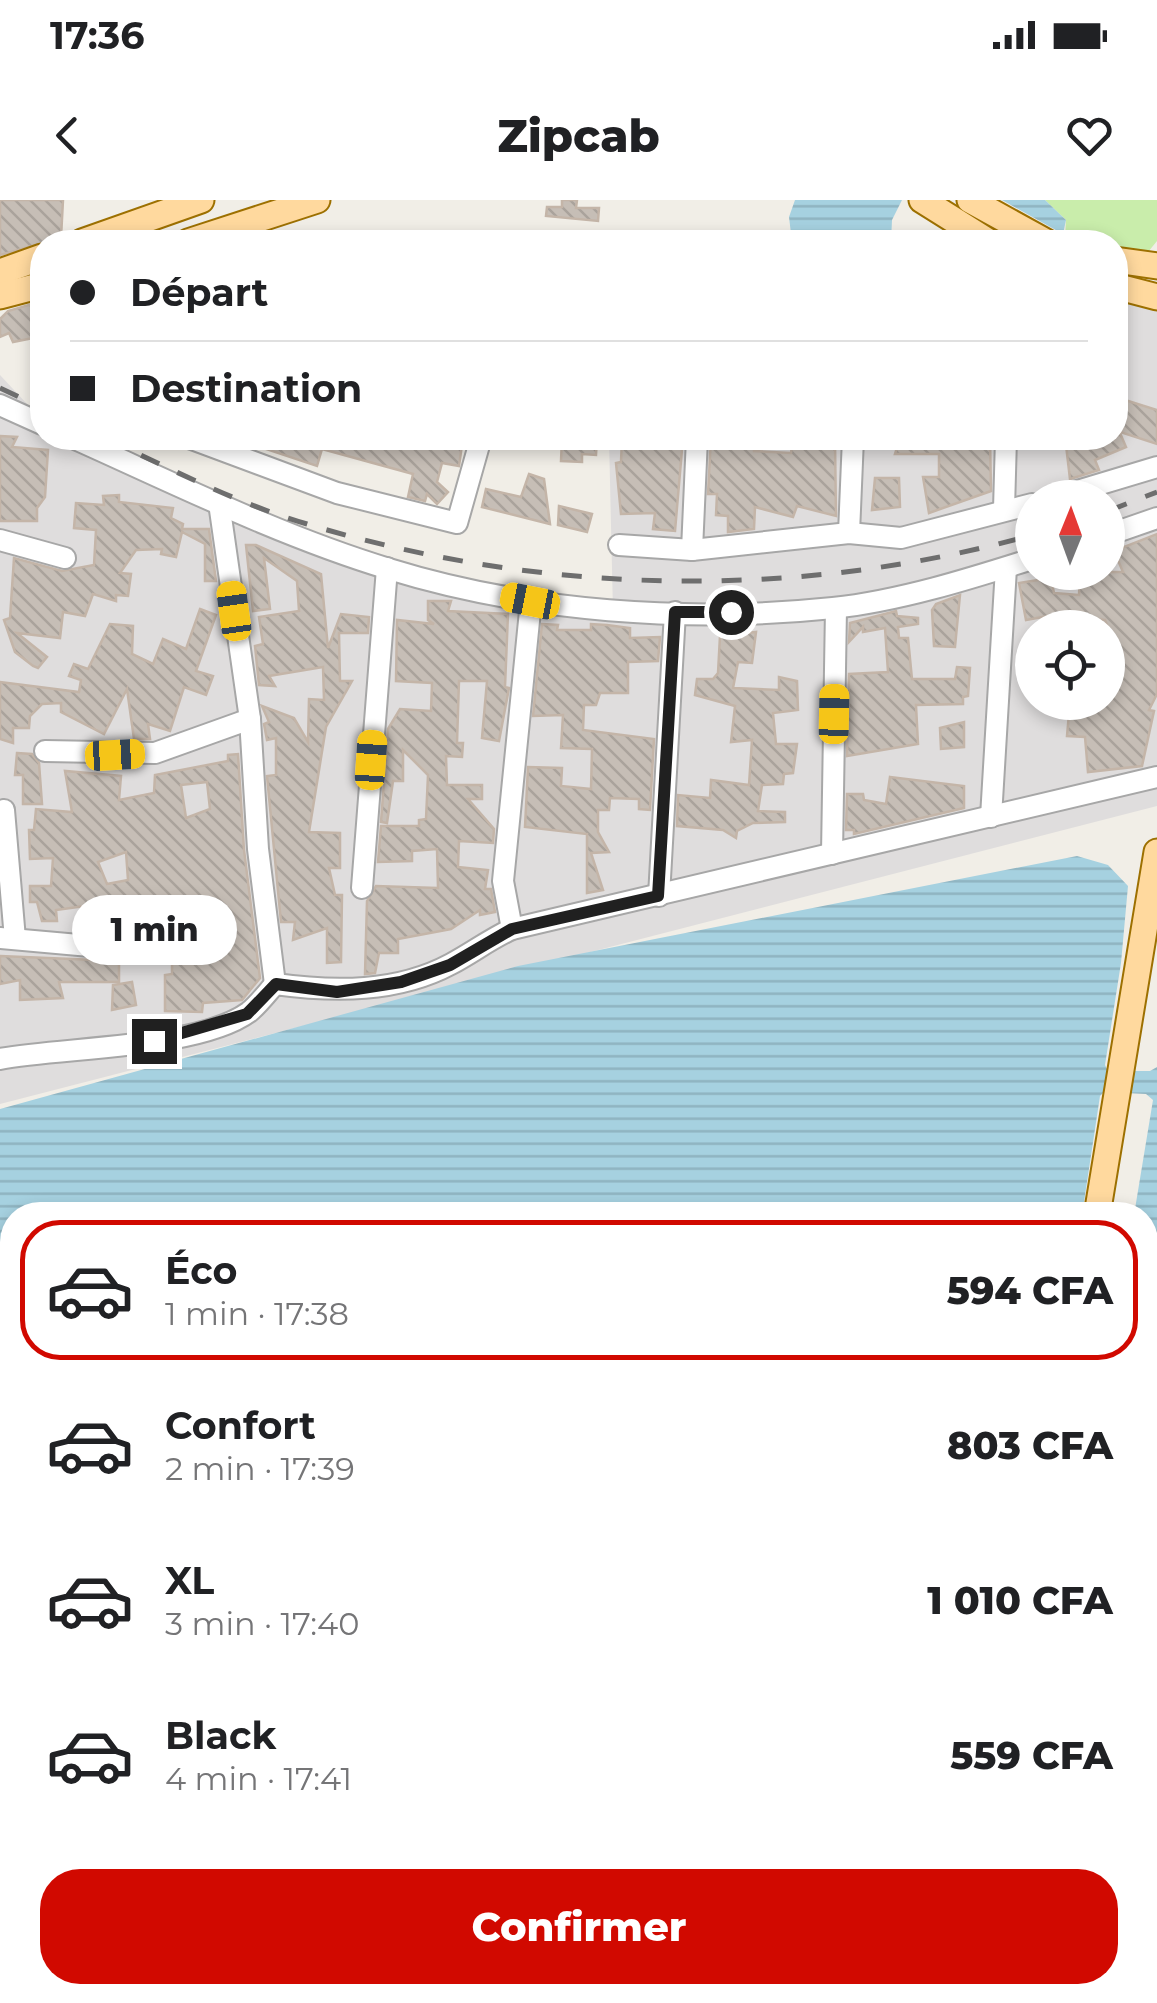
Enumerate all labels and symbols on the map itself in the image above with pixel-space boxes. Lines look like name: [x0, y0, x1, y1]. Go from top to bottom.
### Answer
north arrow: [1015, 480, 1125, 590]
car: [215, 579, 253, 643]
car: [498, 581, 562, 621]
route start: [709, 590, 754, 635]
car: [818, 684, 850, 744]
car: [354, 729, 388, 791]
car: [84, 738, 146, 772]
callout: 1 min: [72, 896, 236, 966]
route end: [132, 1019, 177, 1064]

